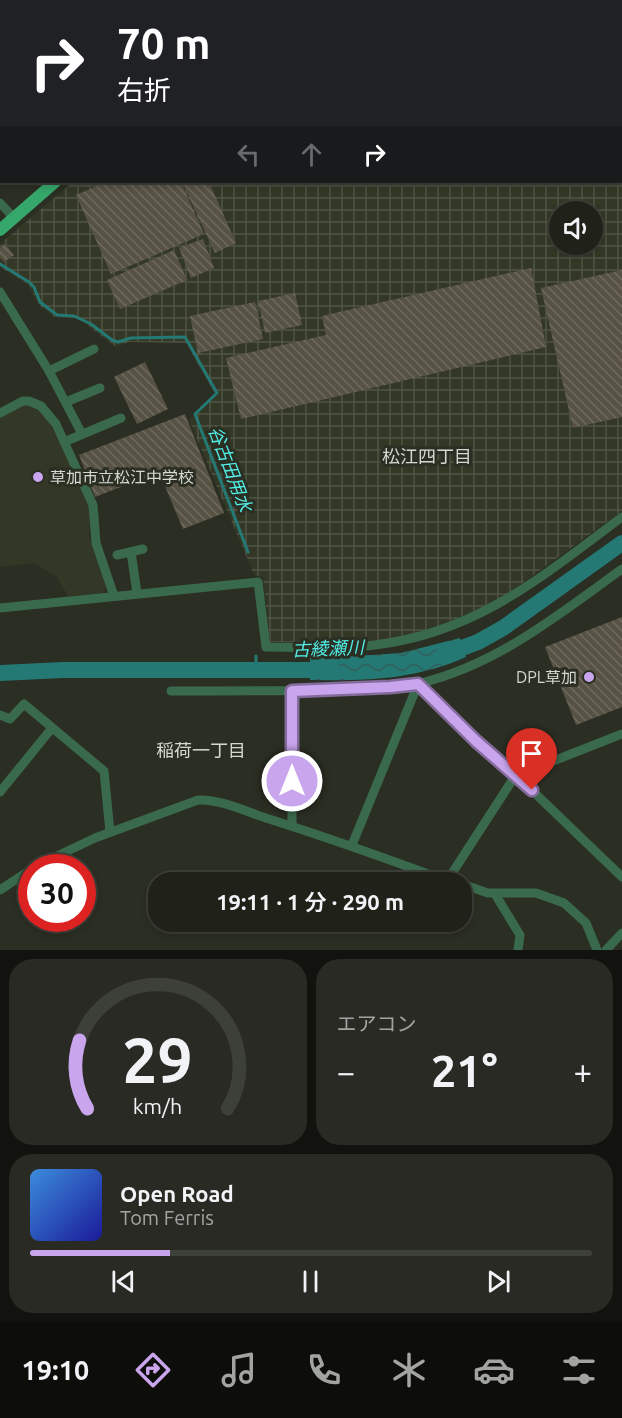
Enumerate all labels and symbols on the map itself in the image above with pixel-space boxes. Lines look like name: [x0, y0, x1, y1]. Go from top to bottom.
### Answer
water label: 谷古田用水: [205, 423, 257, 516]
district label: 松江四丁目: [382, 446, 472, 466]
place label: 草加市立松江中学校: [50, 468, 194, 486]
marker: 草加市立松江中学校: [31, 470, 45, 484]
water label: 古綾瀬川: [292, 637, 366, 659]
place label: DPL草加: [516, 668, 577, 686]
marker: DPL草加: [582, 670, 596, 684]
pin: [506, 728, 557, 790]
district label: 稲荷一丁目: [156, 740, 246, 760]
position arrow: [260, 749, 324, 813]
speed limit sign: 30: [18, 854, 96, 932]

